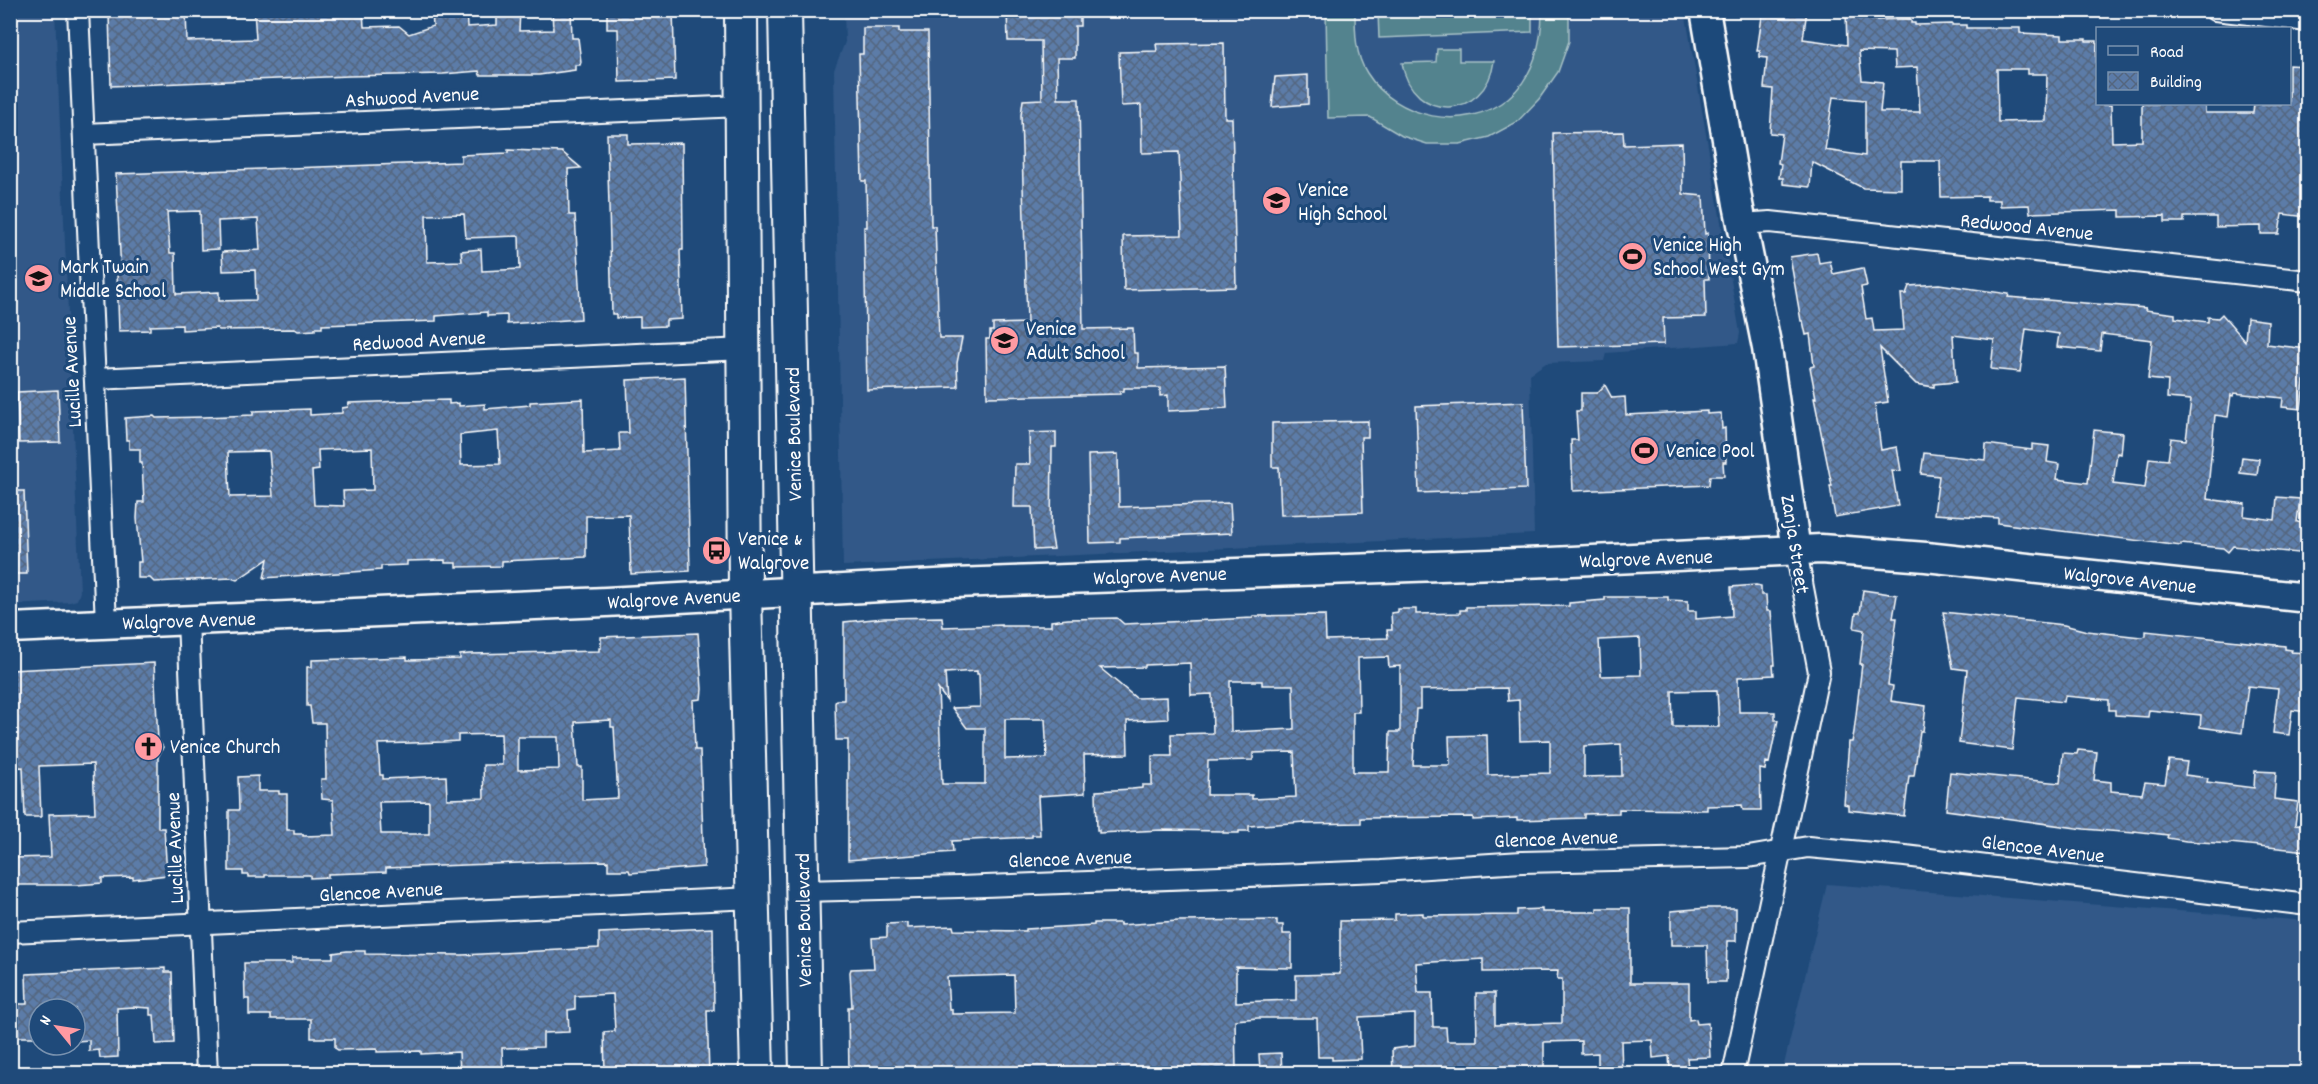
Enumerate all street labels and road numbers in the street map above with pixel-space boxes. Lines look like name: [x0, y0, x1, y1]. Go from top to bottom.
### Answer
street label: Ashwood Avenue: [344, 81, 480, 117]
street label: Redwood Avenue: [1959, 207, 2095, 251]
street label: Lucille Avenue: [56, 315, 92, 428]
street label: Redwood Avenue: [352, 325, 487, 361]
street label: Venice Boulevard: [780, 367, 812, 501]
street label: Zanja Street: [1770, 493, 1816, 596]
street label: Walgrove Avenue: [1579, 544, 1713, 578]
street label: Walgrove Avenue: [2062, 560, 2198, 604]
street label: Walgrove Avenue: [1093, 561, 1227, 595]
street label: Walgrove Avenue: [607, 583, 742, 619]
street label: Walgrove Avenue: [122, 606, 256, 640]
street label: Lucille Avenue: [160, 792, 194, 904]
street label: Glencoe Avenue: [1494, 824, 1619, 858]
street label: Glencoe Avenue: [1979, 829, 2106, 873]
street label: Glencoe Avenue: [1008, 844, 1133, 878]
street label: Venice Boulevard: [790, 853, 822, 987]
street label: Glencoe Avenue: [319, 876, 444, 912]

